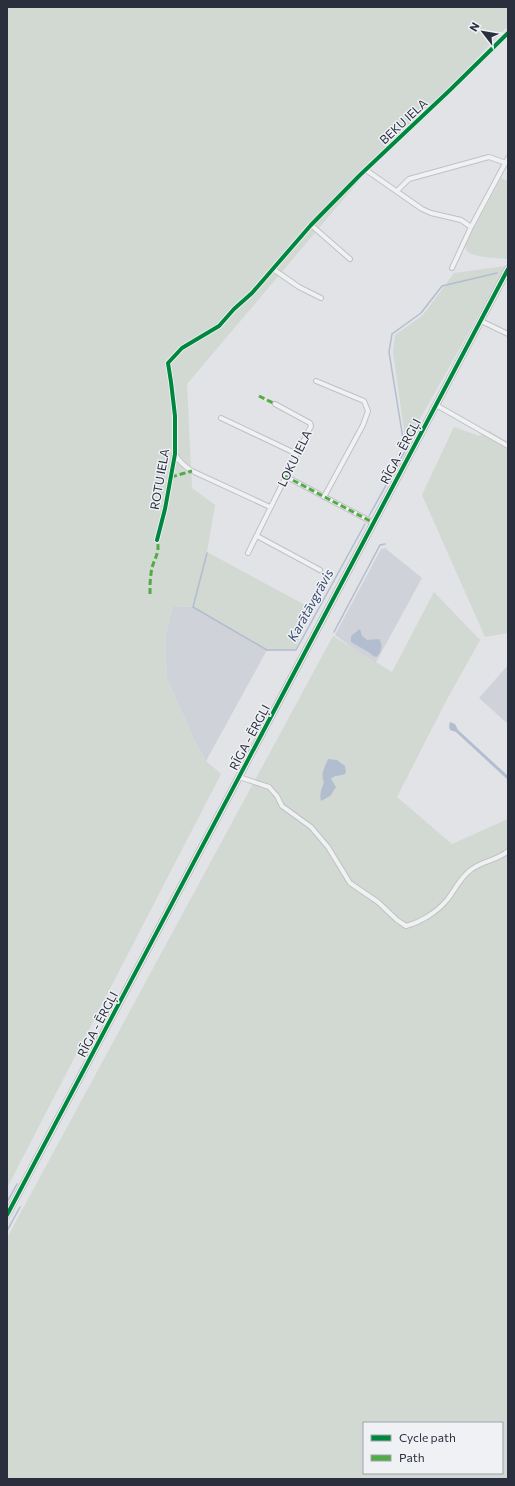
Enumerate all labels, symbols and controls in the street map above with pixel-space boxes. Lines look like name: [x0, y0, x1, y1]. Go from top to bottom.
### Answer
north arrow: [463, 12, 503, 52]
text: N: [466, 20, 482, 33]
street label: BEKU IELA: [376, 96, 430, 146]
street label: RĪGA - ĒRGĻI: [377, 416, 425, 487]
street label: LOKU IELA: [274, 427, 314, 489]
street label: ROTU IELA: [147, 447, 171, 511]
water label: Karātāvgrāvis: [284, 566, 336, 644]
street label: RĪGA - ĒRGĻI: [226, 702, 274, 773]
street label: RĪGA - ĒRGĻI: [74, 989, 122, 1060]
legend: [363, 1422, 503, 1474]
text: Cycle path: [399, 1430, 456, 1444]
text: Path: [399, 1450, 425, 1464]

